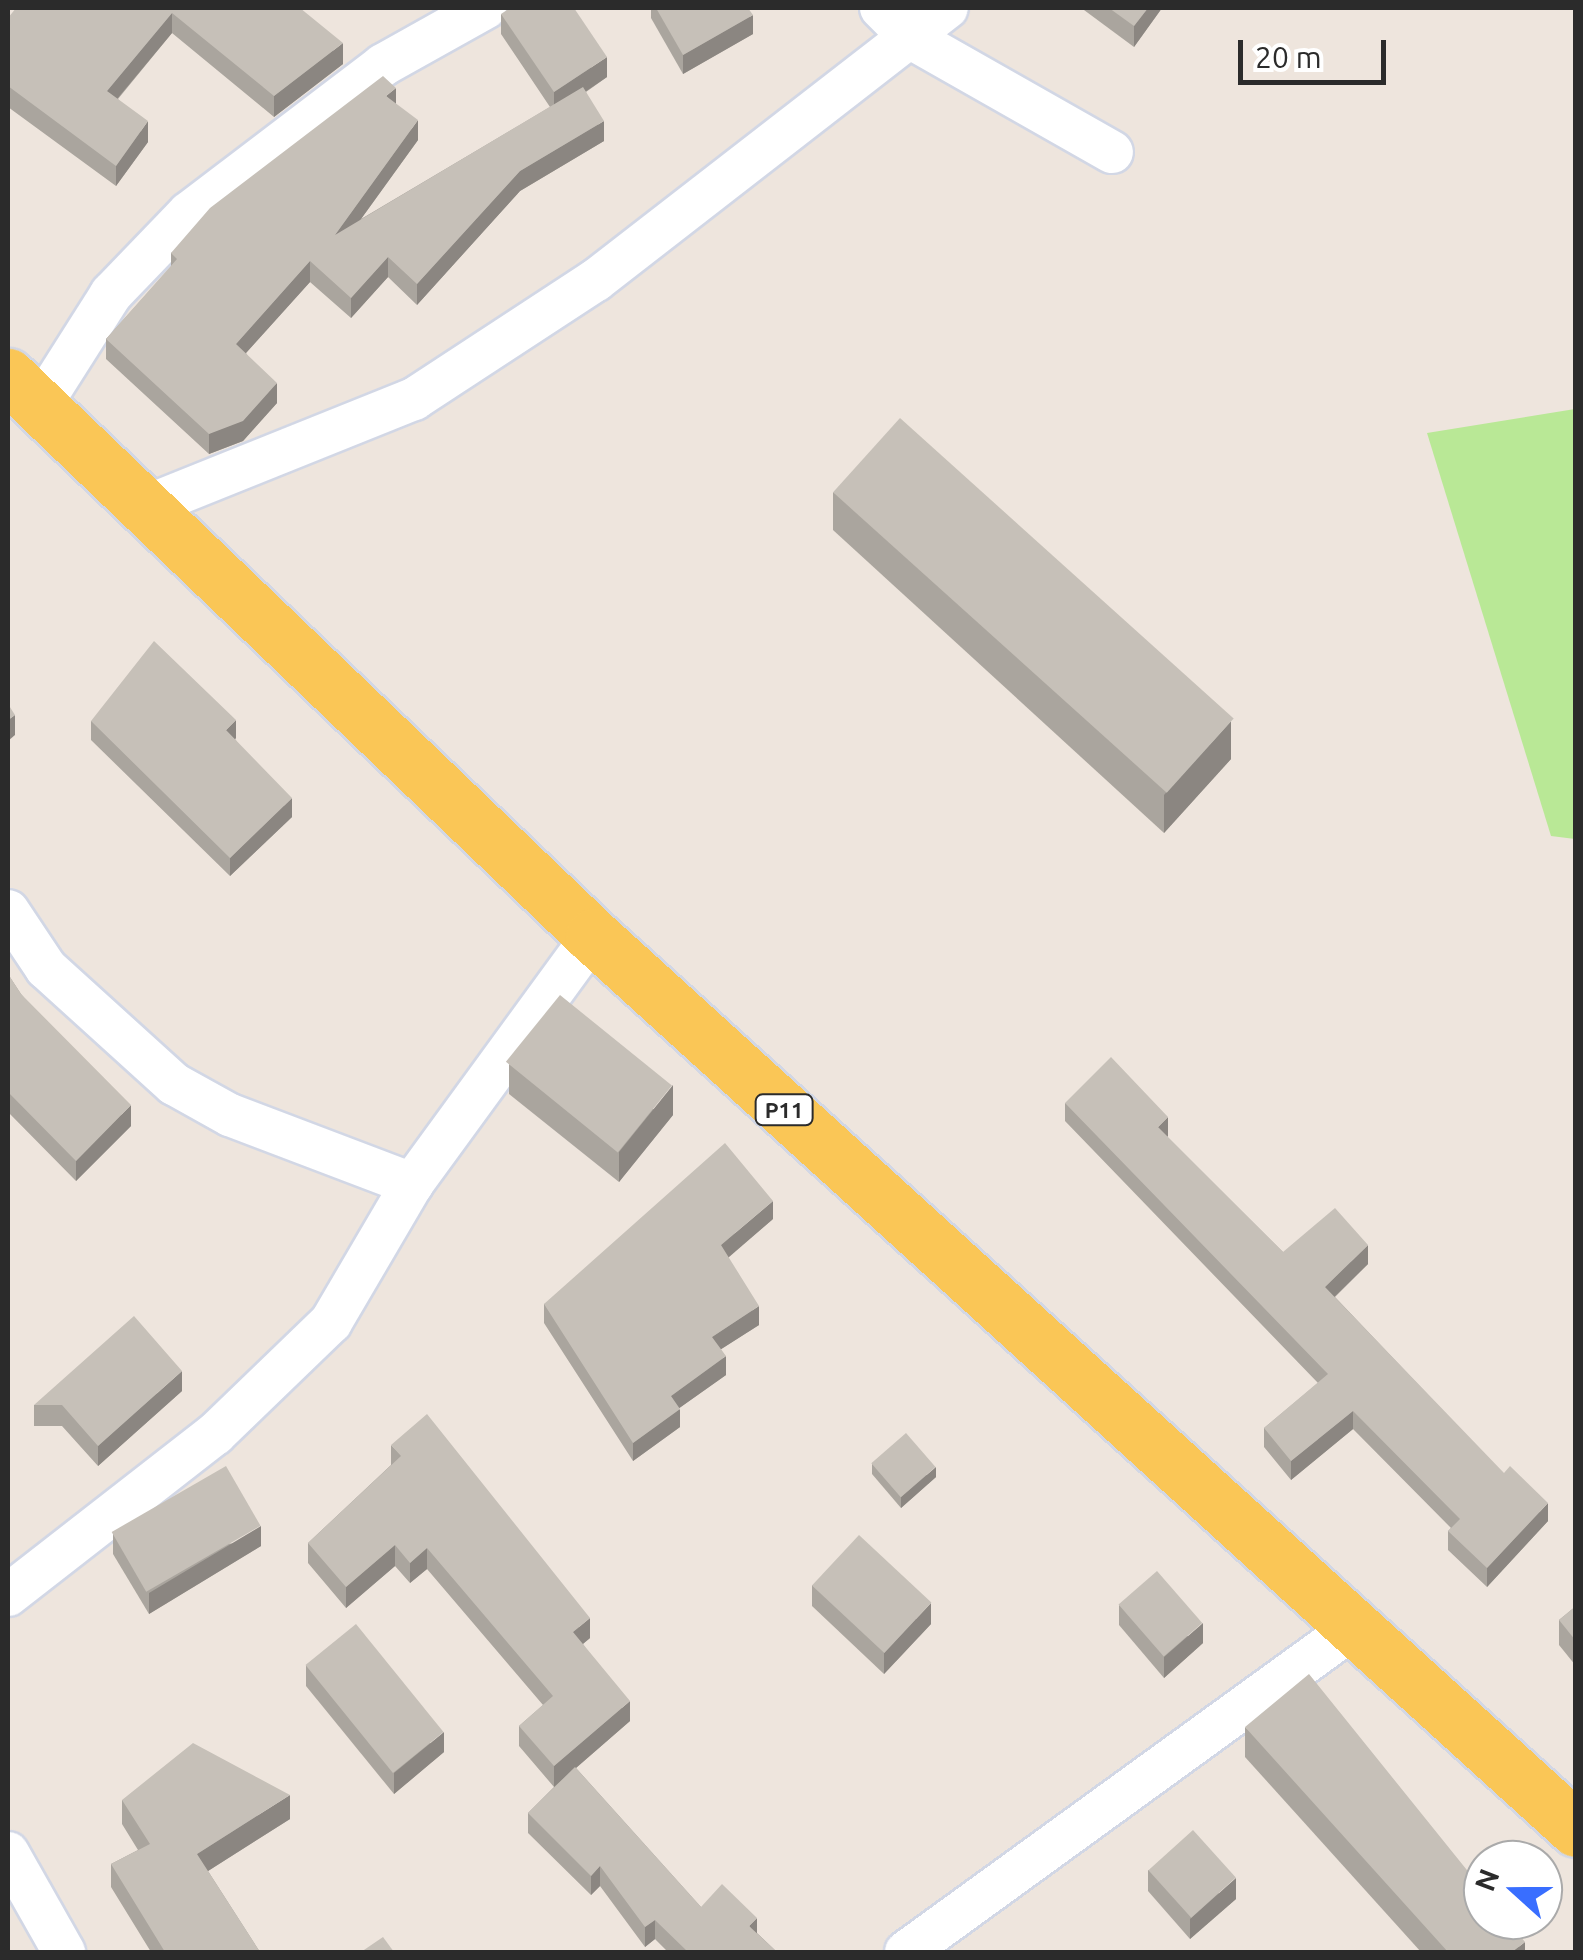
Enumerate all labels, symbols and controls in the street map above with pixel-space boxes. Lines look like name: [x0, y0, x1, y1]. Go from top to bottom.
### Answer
scale bar: [1243, 20, 1390, 82]
text: 20 m: [1255, 40, 1322, 74]
road number: P11: [754, 1093, 814, 1127]
north arrow: [1463, 1840, 1563, 1940]
text: N: [1468, 1864, 1505, 1895]

